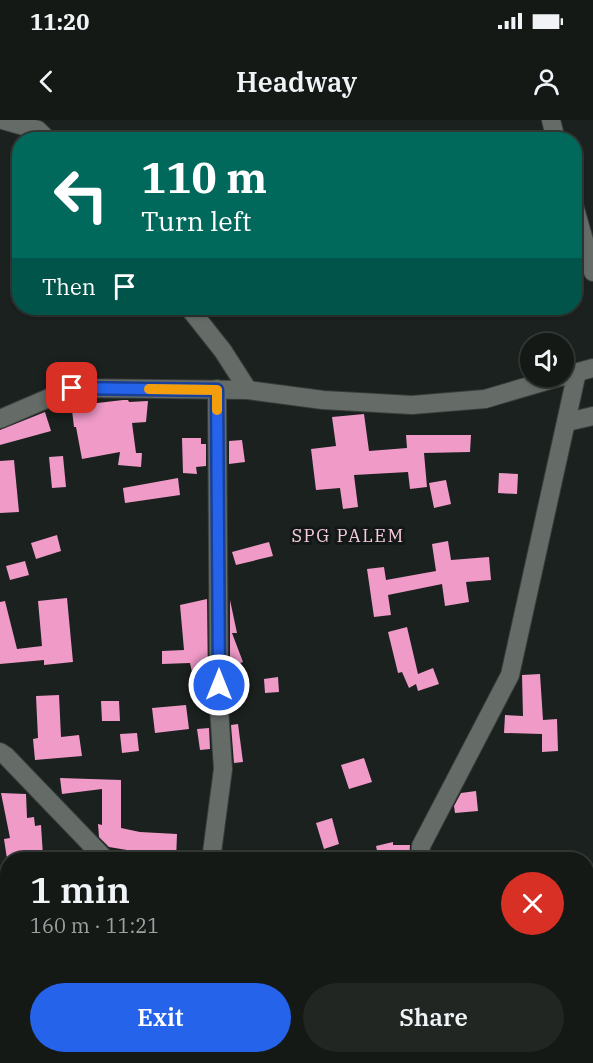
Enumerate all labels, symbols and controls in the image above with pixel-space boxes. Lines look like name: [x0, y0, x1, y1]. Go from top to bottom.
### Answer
text: 11:20: [30, 7, 89, 36]
text: Headway: [236, 64, 357, 99]
icon: back: [30, 65, 63, 98]
icon: person: [530, 65, 563, 98]
text: 110 m: [141, 150, 267, 205]
icon: left: [42, 156, 120, 234]
text: Turn left: [141, 203, 252, 238]
icon: arrive: [108, 270, 141, 303]
text: Then: [42, 272, 96, 301]
map controls: [520, 333, 574, 387]
button: sound: [520, 333, 574, 387]
pin: [46, 362, 97, 413]
icon: arrive: [55, 371, 88, 404]
district label: SPG PALEM: [291, 524, 405, 547]
position arrow: [187, 653, 251, 717]
text: 1 min: [30, 866, 130, 913]
button: close: [501, 872, 564, 935]
text: 160 m · 11:21: [30, 912, 159, 939]
button: Exit: [30, 983, 291, 1052]
button: Share: [303, 983, 564, 1052]

